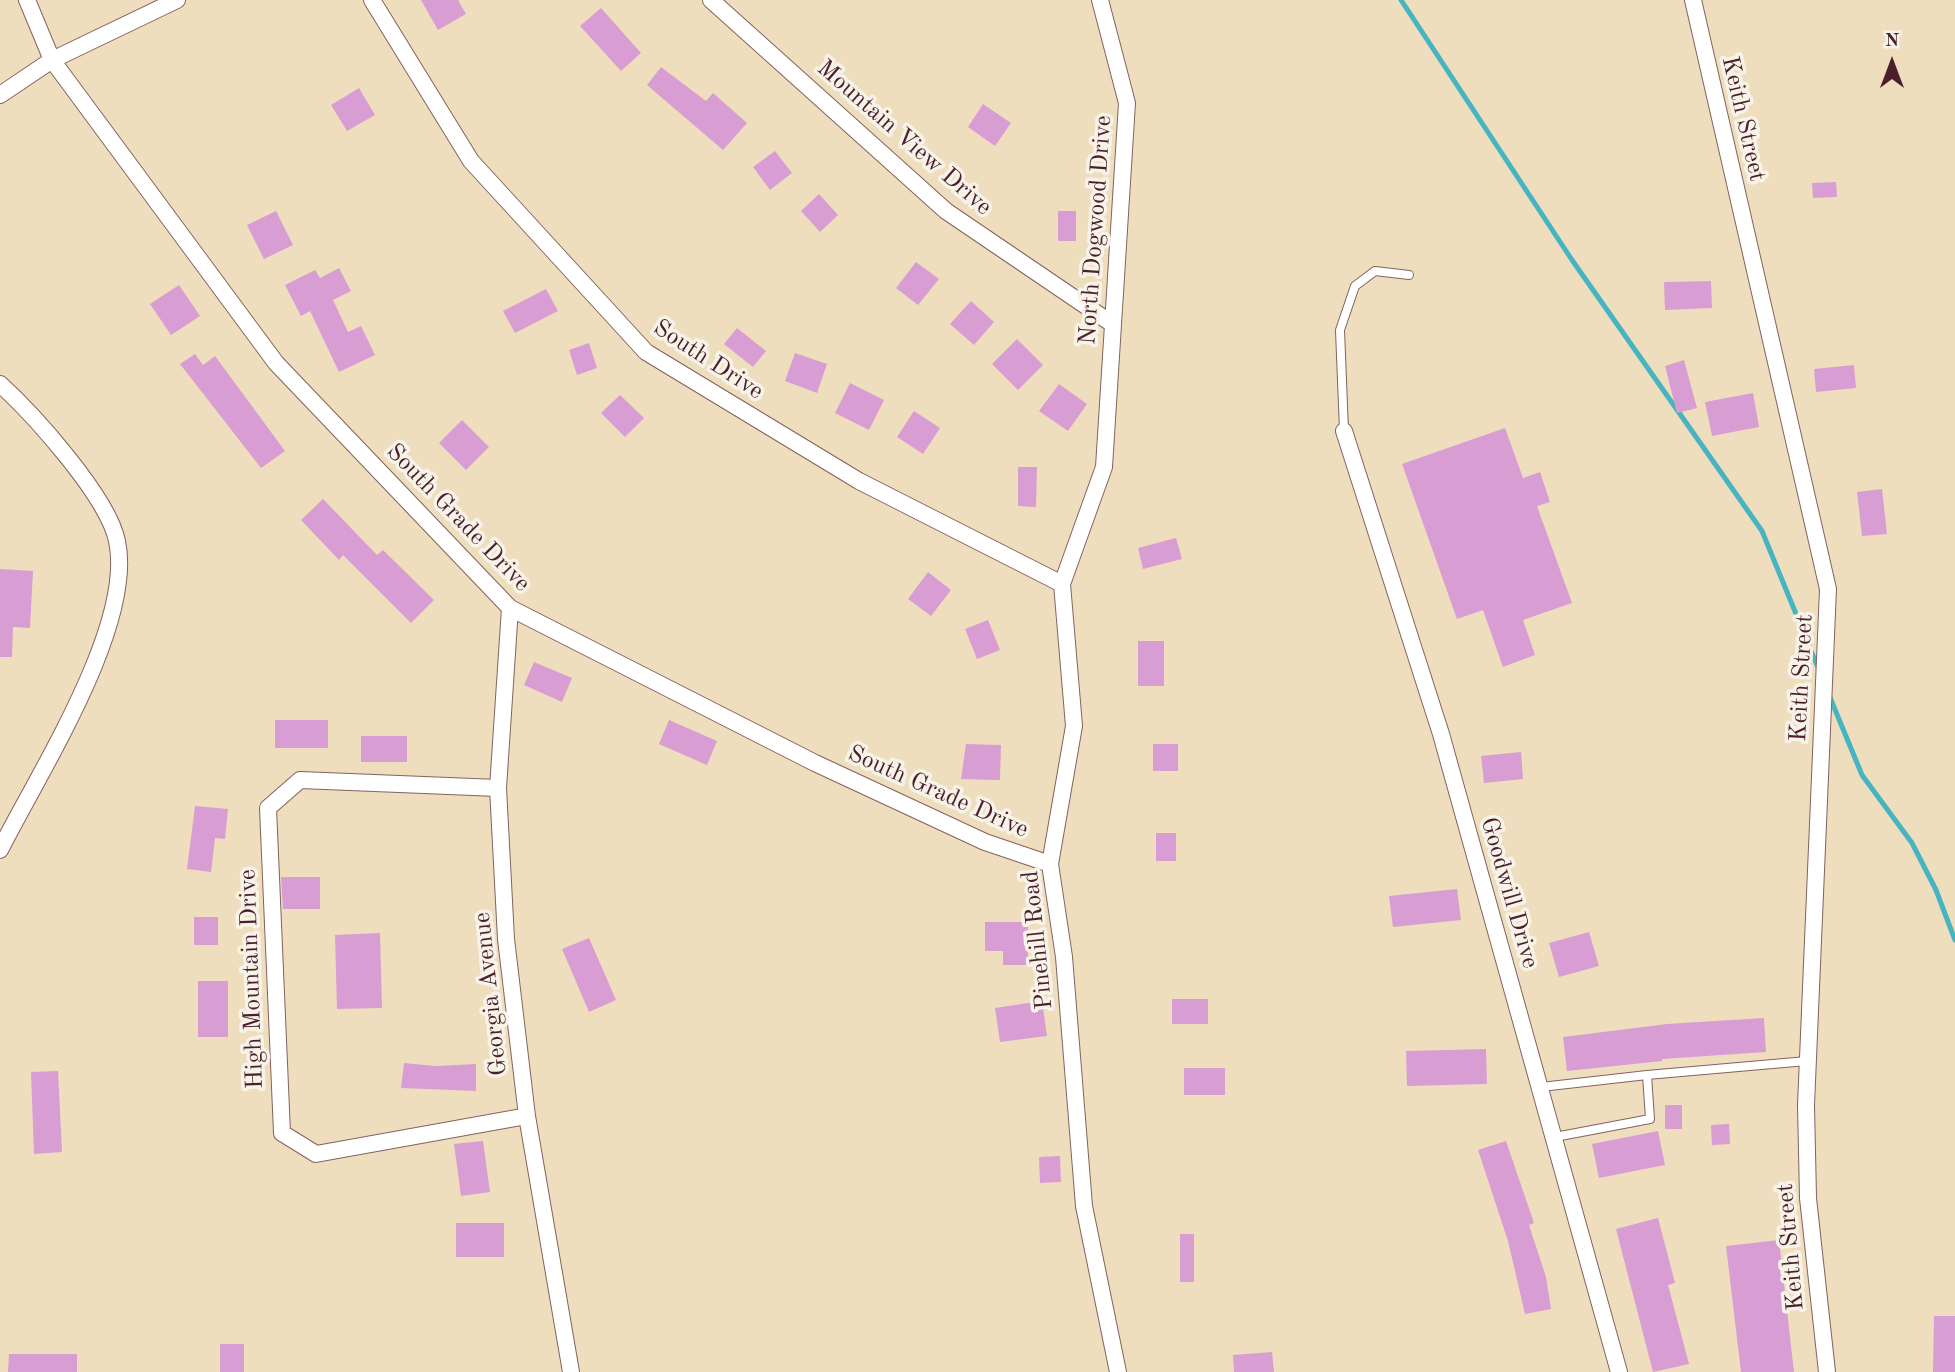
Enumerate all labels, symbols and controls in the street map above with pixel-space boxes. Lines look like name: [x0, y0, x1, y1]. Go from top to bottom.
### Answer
north arrow: [1857, 28, 1927, 98]
text: N: [1885, 32, 1899, 51]
street label: Mountain View Drive: [811, 54, 997, 222]
street label: Keith Street: [1715, 54, 1771, 184]
street label: North Dogwood Drive: [1074, 114, 1118, 346]
street label: South Drive: [648, 314, 768, 406]
street label: South Grade Drive: [380, 438, 536, 598]
street label: Keith Street: [1784, 614, 1820, 742]
street label: South Grade Drive: [843, 739, 1033, 845]
street label: Goodwill Drive: [1474, 814, 1544, 972]
street label: High Mountain Drive: [234, 869, 270, 1089]
street label: Pinehill Road: [1016, 869, 1060, 1011]
street label: Georgia Avenue: [468, 911, 514, 1077]
street label: Keith Street: [1771, 1182, 1811, 1312]

